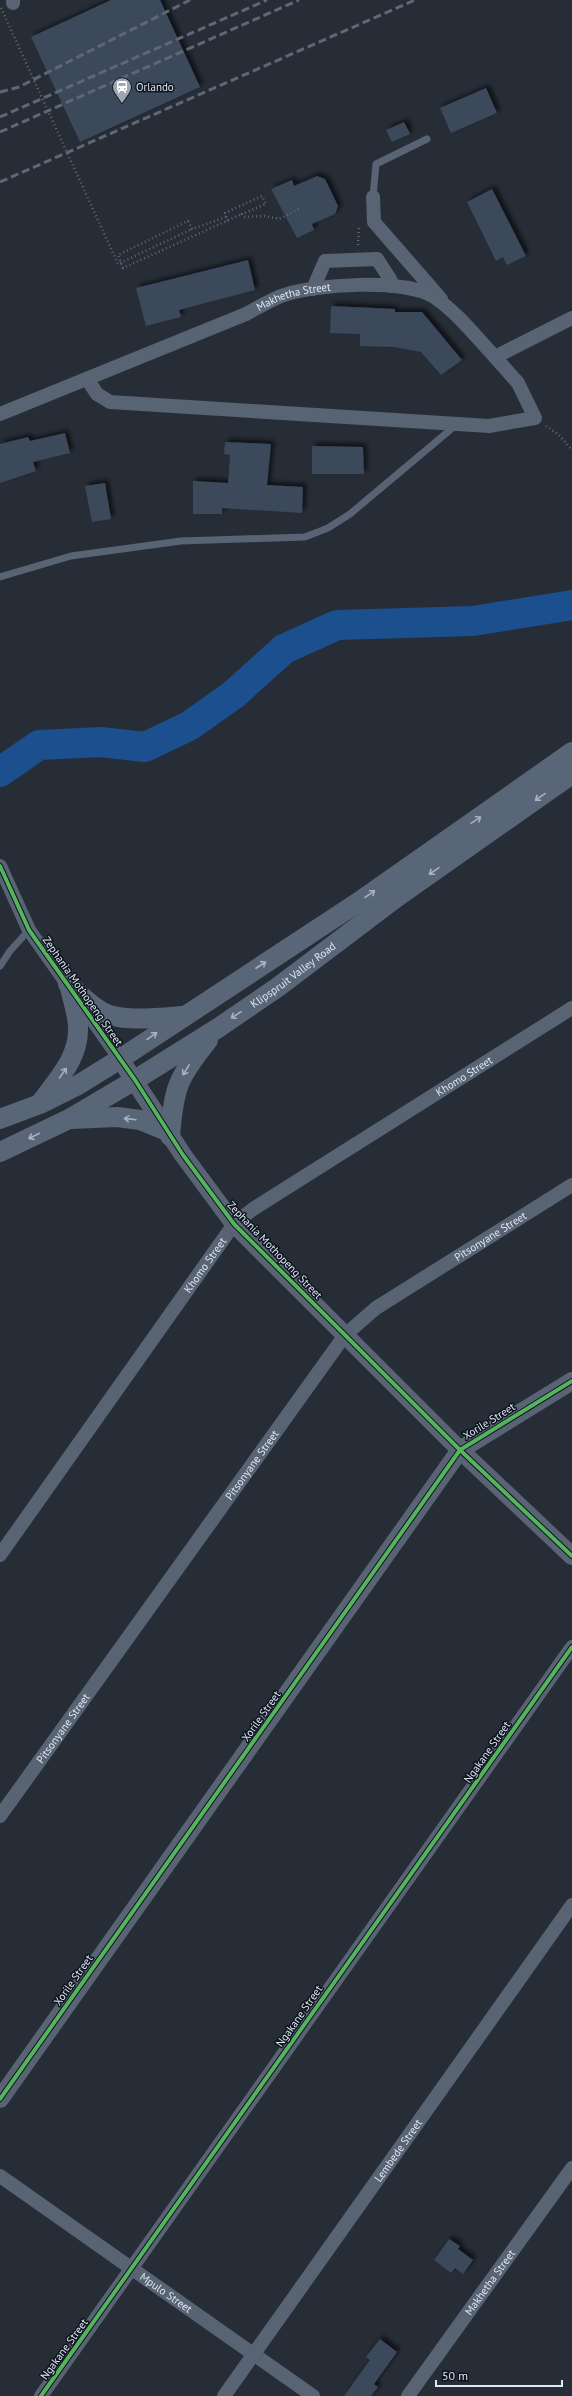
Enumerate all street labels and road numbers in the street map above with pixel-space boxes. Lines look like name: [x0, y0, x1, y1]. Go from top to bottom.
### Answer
street label: Makhetha Street: [254, 280, 332, 314]
street label: Zephania Mothopeng Street: [40, 934, 126, 1049]
street label: Klipspruit Valley Road: [248, 939, 338, 1011]
street label: Khomo Street: [433, 1053, 495, 1099]
street label: Zephania Mothopeng Street: [225, 1198, 326, 1302]
street label: Pitsonyane Street: [452, 1208, 529, 1264]
street label: Khomo Street: [181, 1235, 229, 1296]
street label: Xorile Street: [460, 1399, 518, 1442]
street label: Pitsonyane Street: [222, 1427, 282, 1503]
street label: Xorile Street: [238, 1688, 284, 1744]
street label: Pitsonyane Street: [33, 1690, 93, 1766]
street label: Ngakane Street: [461, 1718, 514, 1786]
street label: Xorile Street: [50, 1952, 96, 2008]
street label: Ngakane Street: [273, 1982, 326, 2050]
street label: Lembede Street: [371, 2116, 425, 2185]
street label: Makhetha Street: [461, 2247, 518, 2318]
street label: Mpulo Street: [137, 2270, 195, 2316]
street label: Ngakane Street: [37, 2315, 91, 2382]

